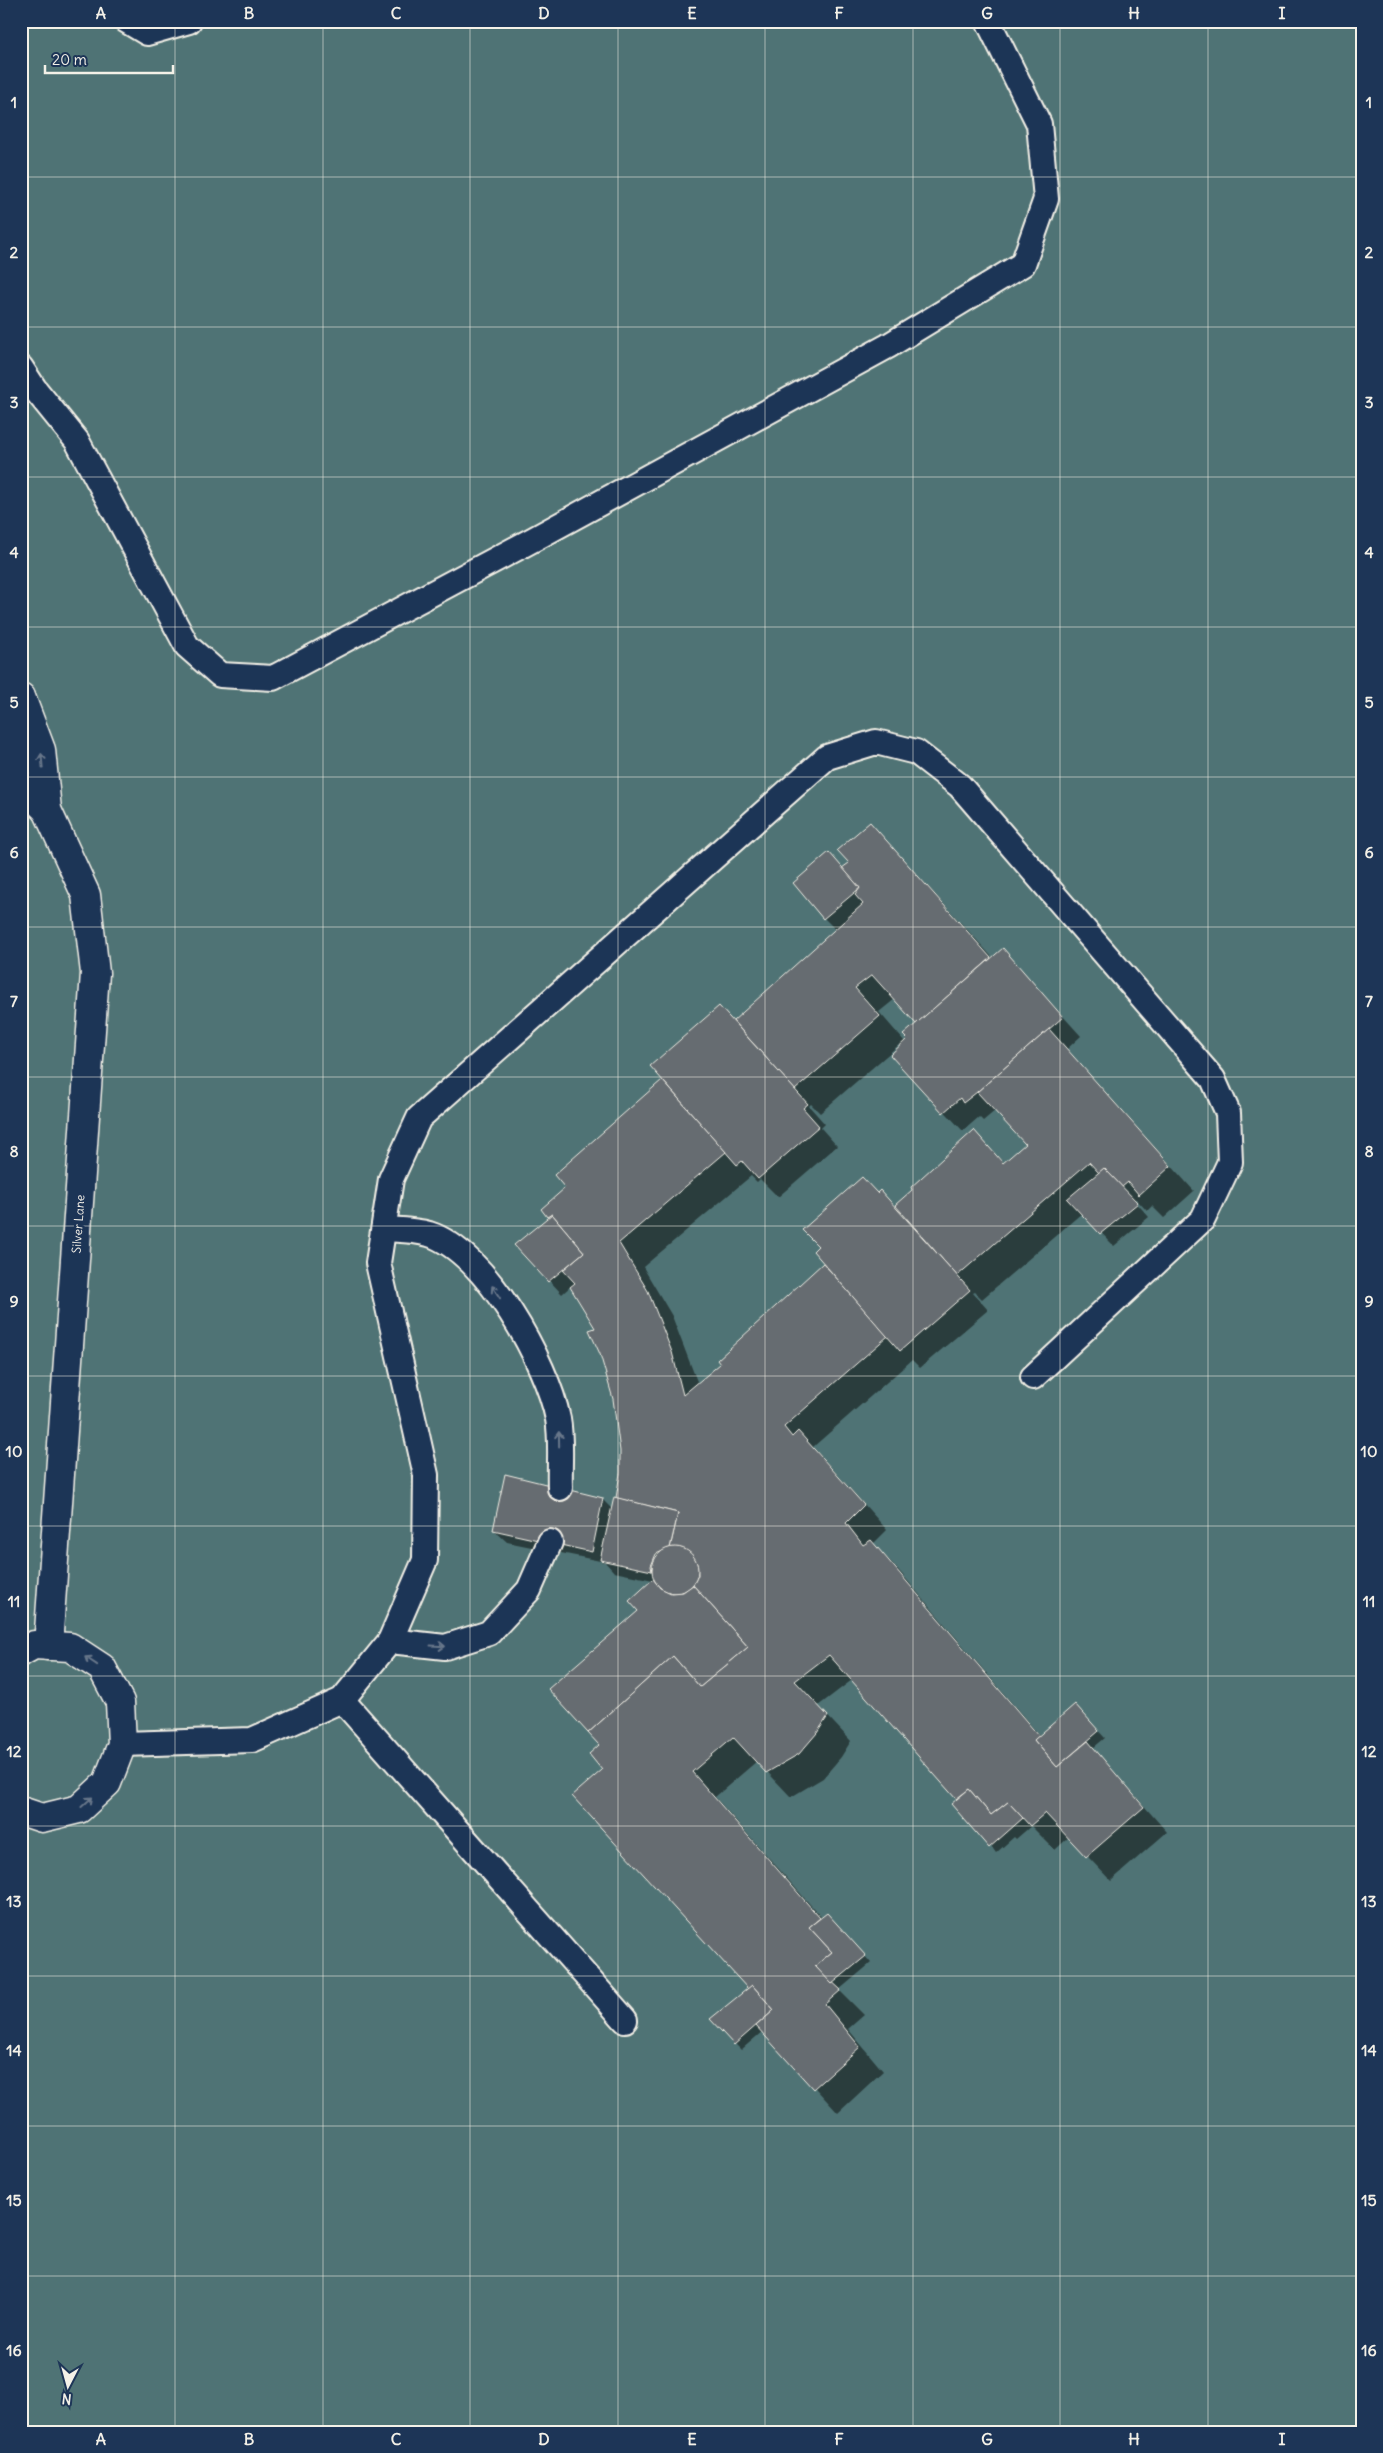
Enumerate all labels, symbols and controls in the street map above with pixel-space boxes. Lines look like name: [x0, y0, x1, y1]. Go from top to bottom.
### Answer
text: A: [96, 3, 106, 23]
text: B: [244, 3, 255, 23]
text: C: [391, 3, 402, 23]
text: D: [538, 3, 550, 23]
text: E: [687, 3, 697, 23]
text: F: [834, 3, 844, 23]
text: G: [981, 3, 993, 23]
text: H: [1128, 3, 1140, 23]
text: I: [1279, 3, 1286, 23]
scale bar: [45, 42, 172, 74]
text: 20 m: [52, 50, 87, 69]
text: 1: [11, 92, 17, 112]
text: 1: [1366, 92, 1372, 112]
text: 2: [10, 242, 19, 262]
text: 2: [1365, 242, 1374, 262]
text: 3: [9, 392, 19, 412]
text: 3: [1364, 392, 1374, 412]
text: 4: [9, 542, 19, 562]
text: 4: [1364, 542, 1374, 562]
text: 5: [9, 692, 19, 712]
text: 5: [1364, 692, 1374, 712]
one-way arrow: [38, 754, 47, 770]
text: 6: [9, 842, 19, 862]
text: 6: [1364, 842, 1374, 862]
text: 7: [10, 991, 18, 1011]
text: 7: [1365, 991, 1373, 1011]
text: 8: [9, 1141, 19, 1161]
text: 8: [1364, 1141, 1374, 1161]
street label: Silver Lane: [68, 1194, 88, 1254]
one-way arrow: [491, 1285, 501, 1299]
text: 9: [9, 1291, 19, 1311]
text: 9: [1364, 1291, 1374, 1311]
one-way arrow: [554, 1431, 564, 1448]
text: 10: [6, 1441, 22, 1461]
text: 10: [1361, 1441, 1377, 1461]
text: 11: [8, 1591, 20, 1611]
text: 11: [1363, 1591, 1375, 1611]
one-way arrow: [430, 1641, 446, 1650]
one-way arrow: [85, 1656, 99, 1666]
text: 12: [6, 1741, 22, 1761]
text: 12: [1361, 1741, 1377, 1761]
one-way arrow: [80, 1796, 93, 1807]
text: 13: [6, 1891, 22, 1911]
text: 13: [1361, 1891, 1377, 1911]
text: 14: [6, 2040, 22, 2060]
text: 14: [1361, 2040, 1377, 2060]
text: 15: [6, 2190, 22, 2210]
text: 15: [1361, 2190, 1377, 2210]
text: 16: [6, 2340, 22, 2360]
text: 16: [1361, 2340, 1377, 2360]
north arrow: [42, 2360, 92, 2410]
text: N: [61, 2389, 72, 2408]
text: A: [96, 2429, 106, 2449]
text: B: [244, 2429, 255, 2449]
text: C: [391, 2429, 402, 2449]
text: D: [538, 2429, 550, 2449]
text: E: [687, 2429, 697, 2449]
text: F: [834, 2429, 844, 2449]
text: G: [981, 2429, 993, 2449]
text: H: [1128, 2429, 1140, 2449]
text: I: [1279, 2429, 1286, 2449]

